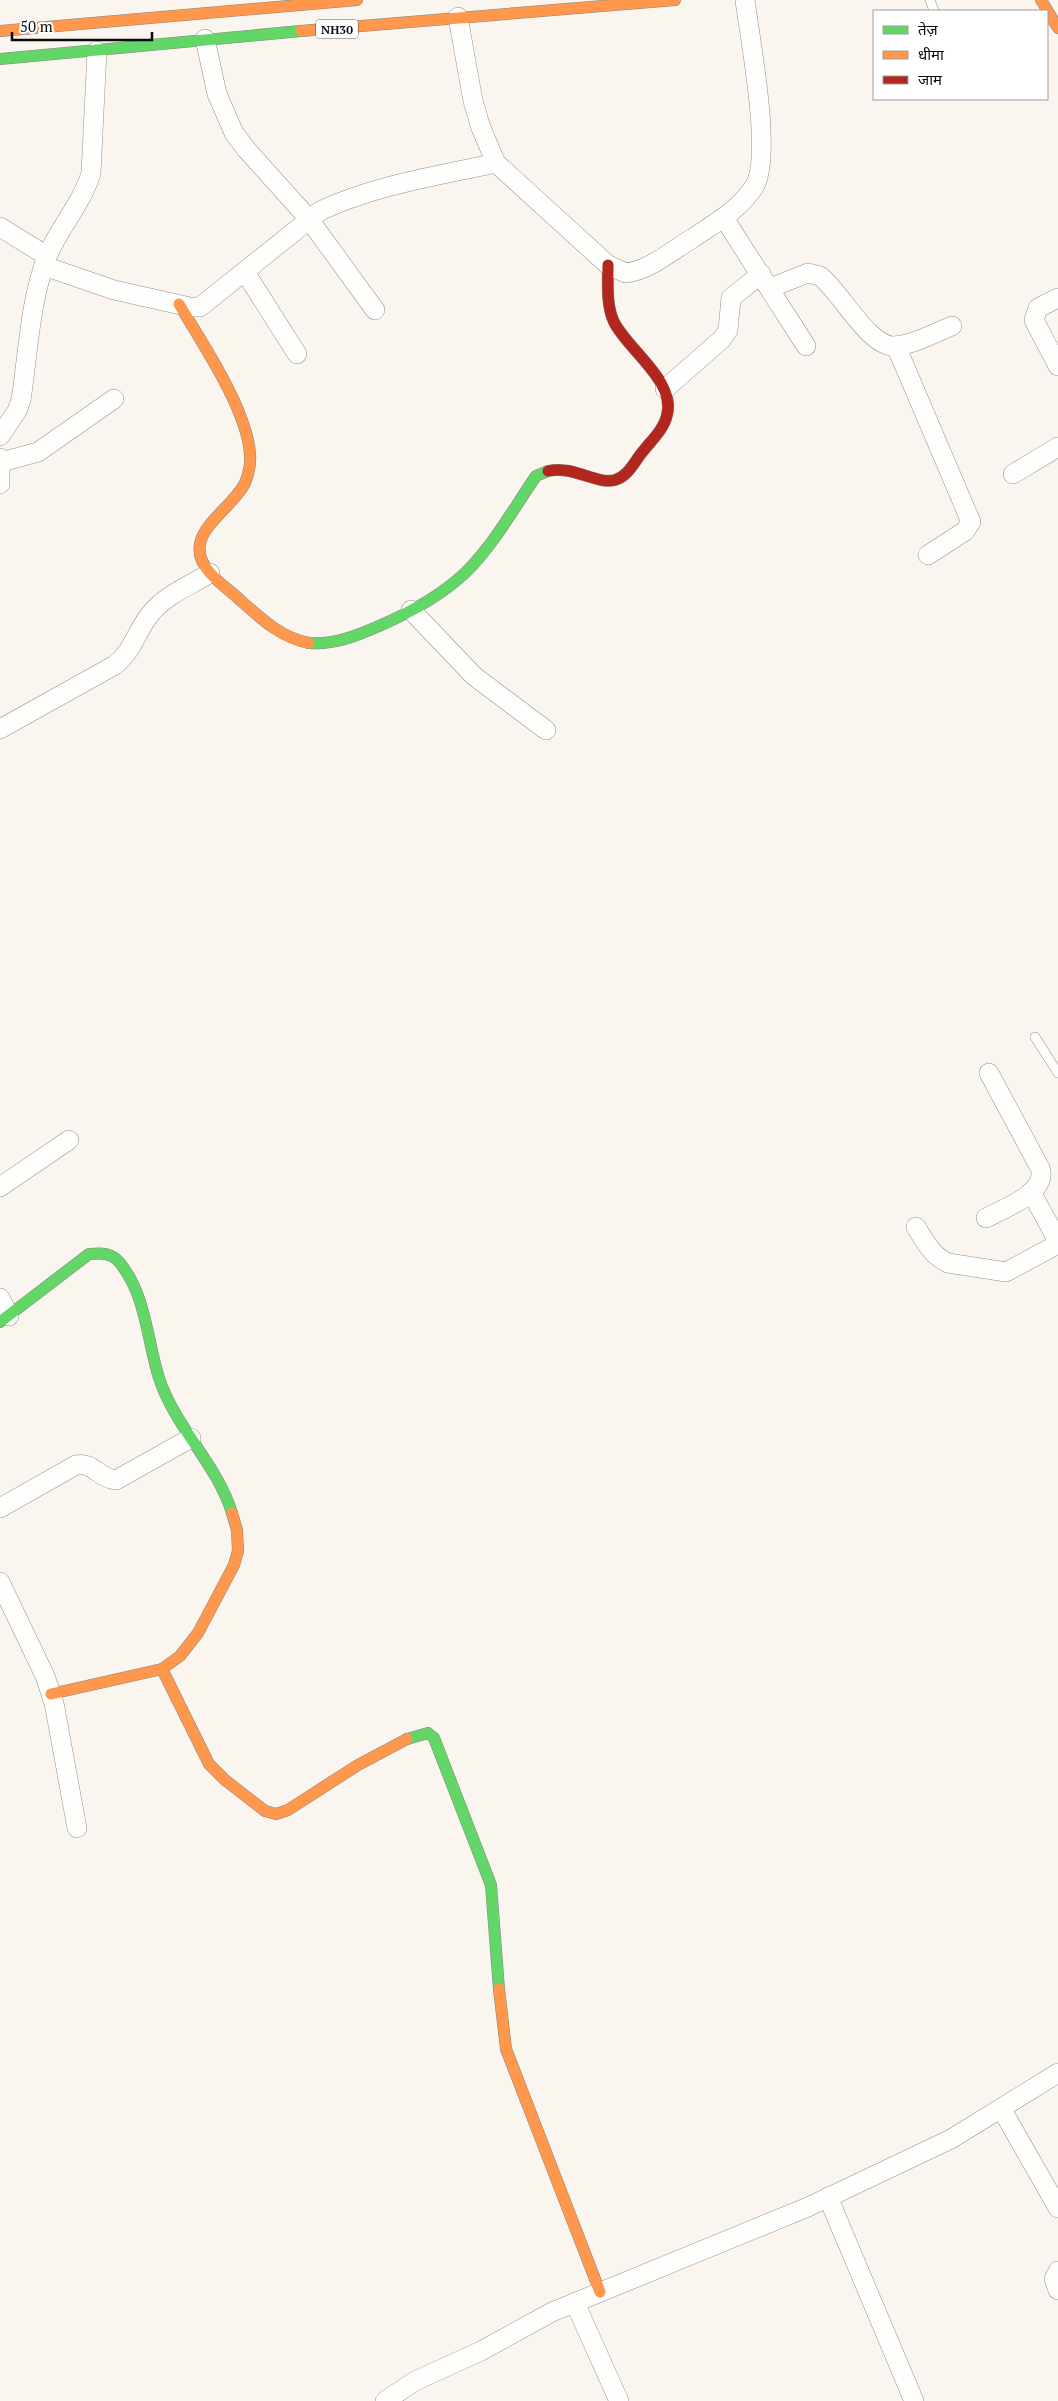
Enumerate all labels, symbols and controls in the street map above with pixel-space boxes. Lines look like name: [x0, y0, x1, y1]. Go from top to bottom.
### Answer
scale bar: [12, 10, 152, 42]
legend: [873, 10, 1048, 100]
text: 50 m: [20, 16, 53, 36]
text: तेज़: [918, 19, 939, 39]
road number: NH30: [316, 20, 358, 38]
text: धीमा: [918, 44, 945, 64]
text: जाम: [918, 69, 943, 89]

